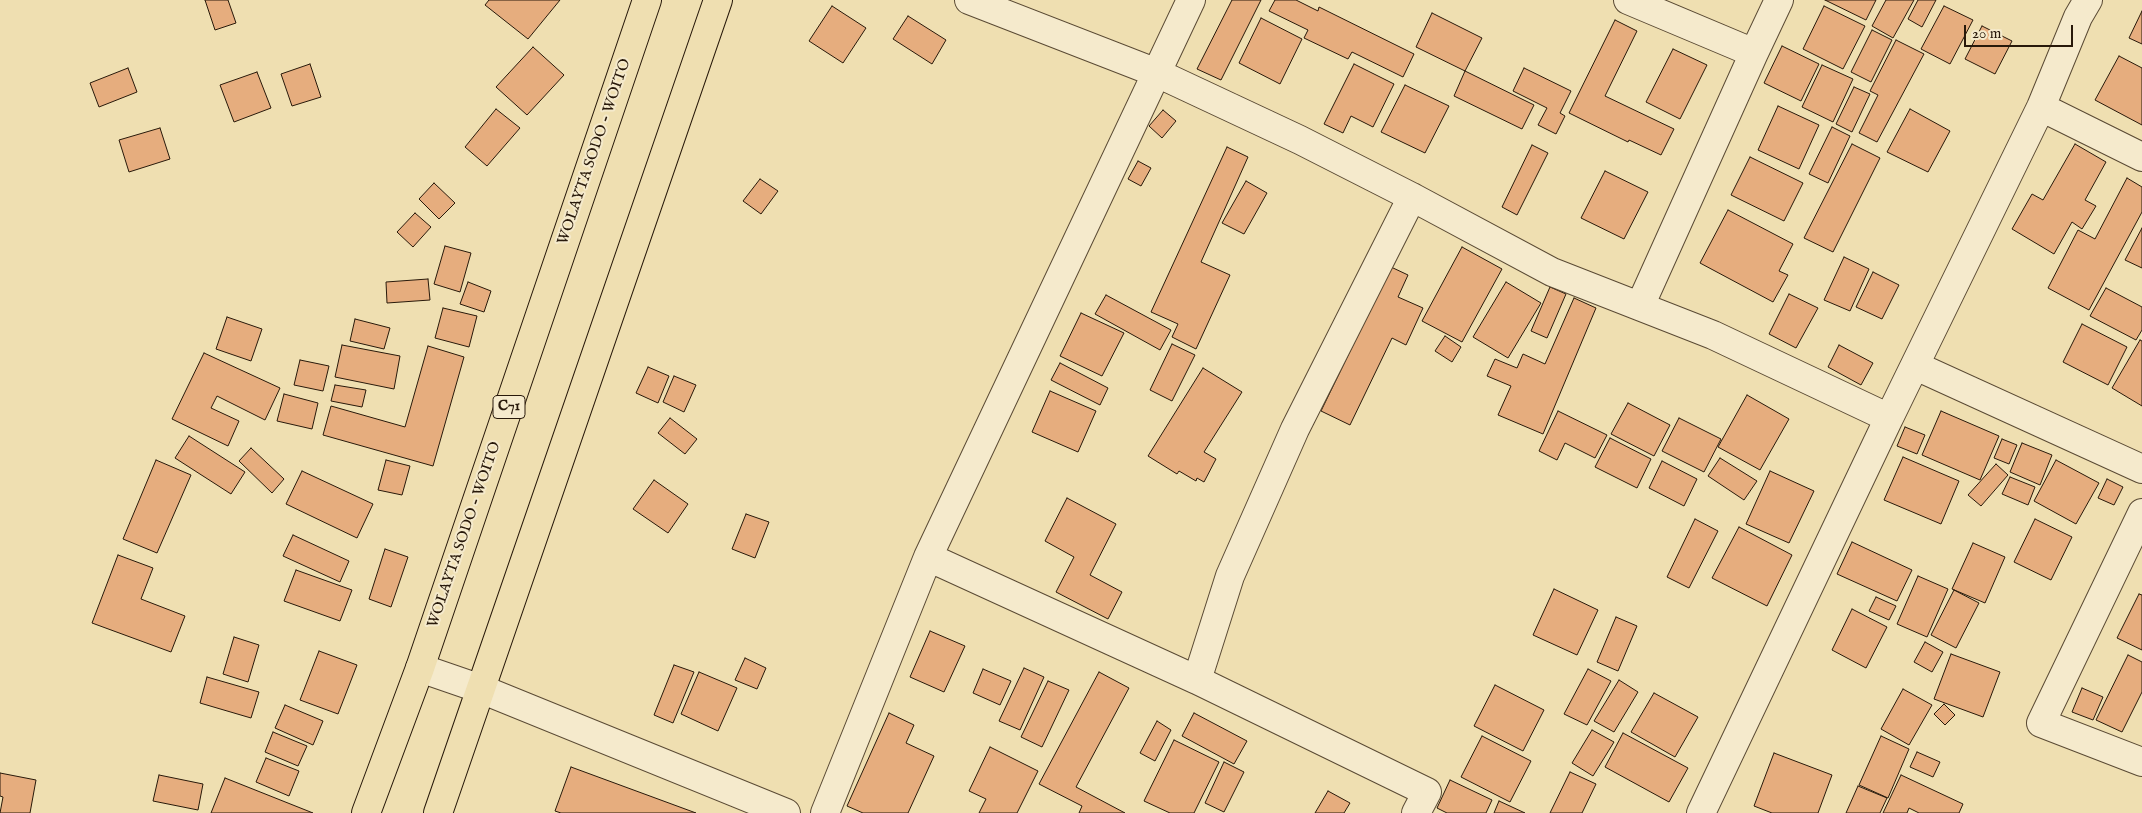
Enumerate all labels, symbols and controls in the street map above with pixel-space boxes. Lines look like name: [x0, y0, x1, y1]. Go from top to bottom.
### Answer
scale bar: [1967, 15, 2076, 47]
text: 20 m: [1972, 24, 2001, 43]
street label: WOLAYTA SODO - WOITO: [555, 57, 635, 247]
road number: C71: [493, 396, 525, 418]
street label: WOLAYTA SODO - WOITO: [425, 440, 505, 630]

